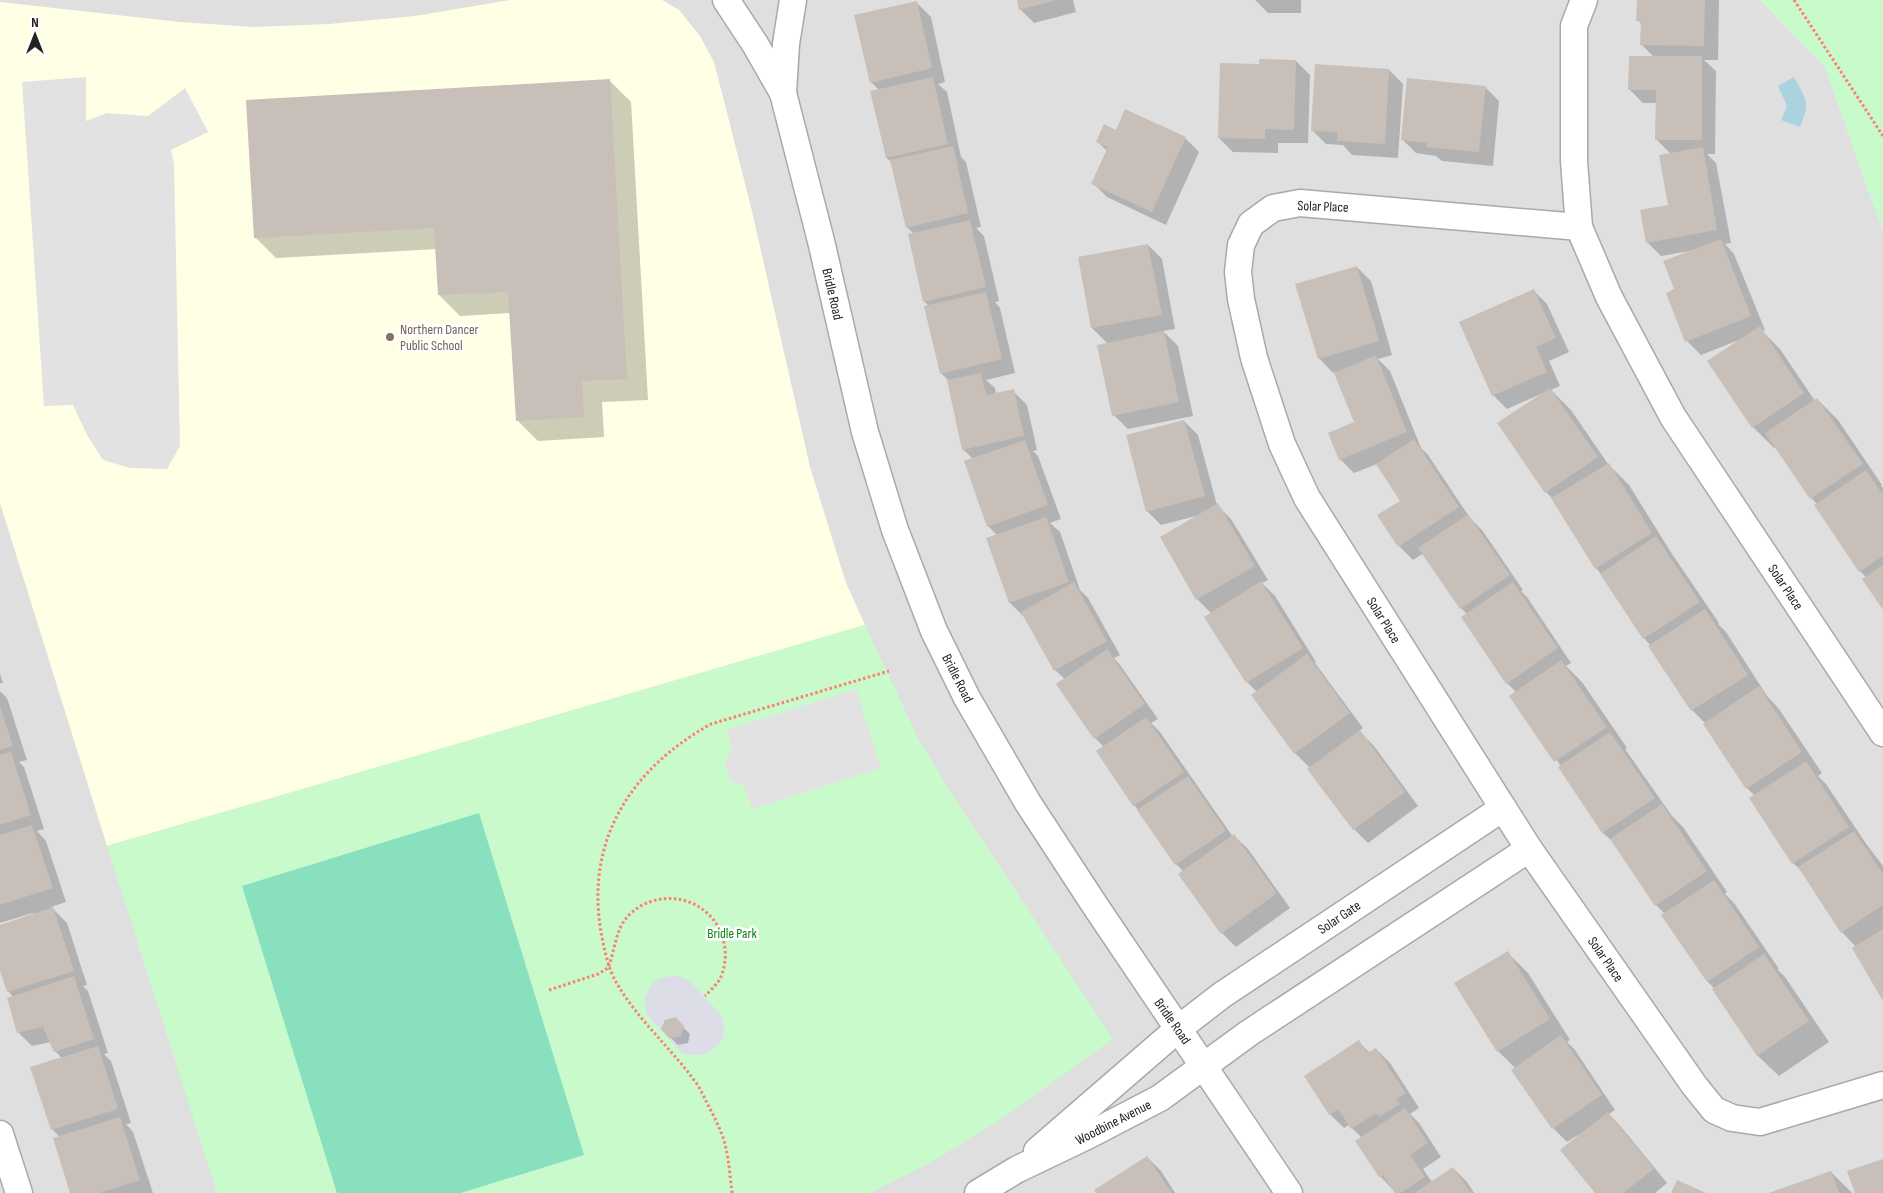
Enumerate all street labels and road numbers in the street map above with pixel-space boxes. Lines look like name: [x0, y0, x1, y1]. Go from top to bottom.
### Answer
street label: Solar Place: [1297, 197, 1349, 216]
street label: Bridle Road: [818, 267, 847, 322]
street label: Solar Place: [1764, 561, 1807, 613]
street label: Solar Place: [1363, 594, 1404, 646]
street label: Bridle Road: [938, 651, 977, 706]
street label: Solar Gate: [1315, 897, 1364, 938]
street label: Solar Place: [1584, 933, 1627, 985]
street label: Bridle Road: [1151, 995, 1195, 1048]
street label: Woodbine Avenue: [1072, 1096, 1154, 1149]

